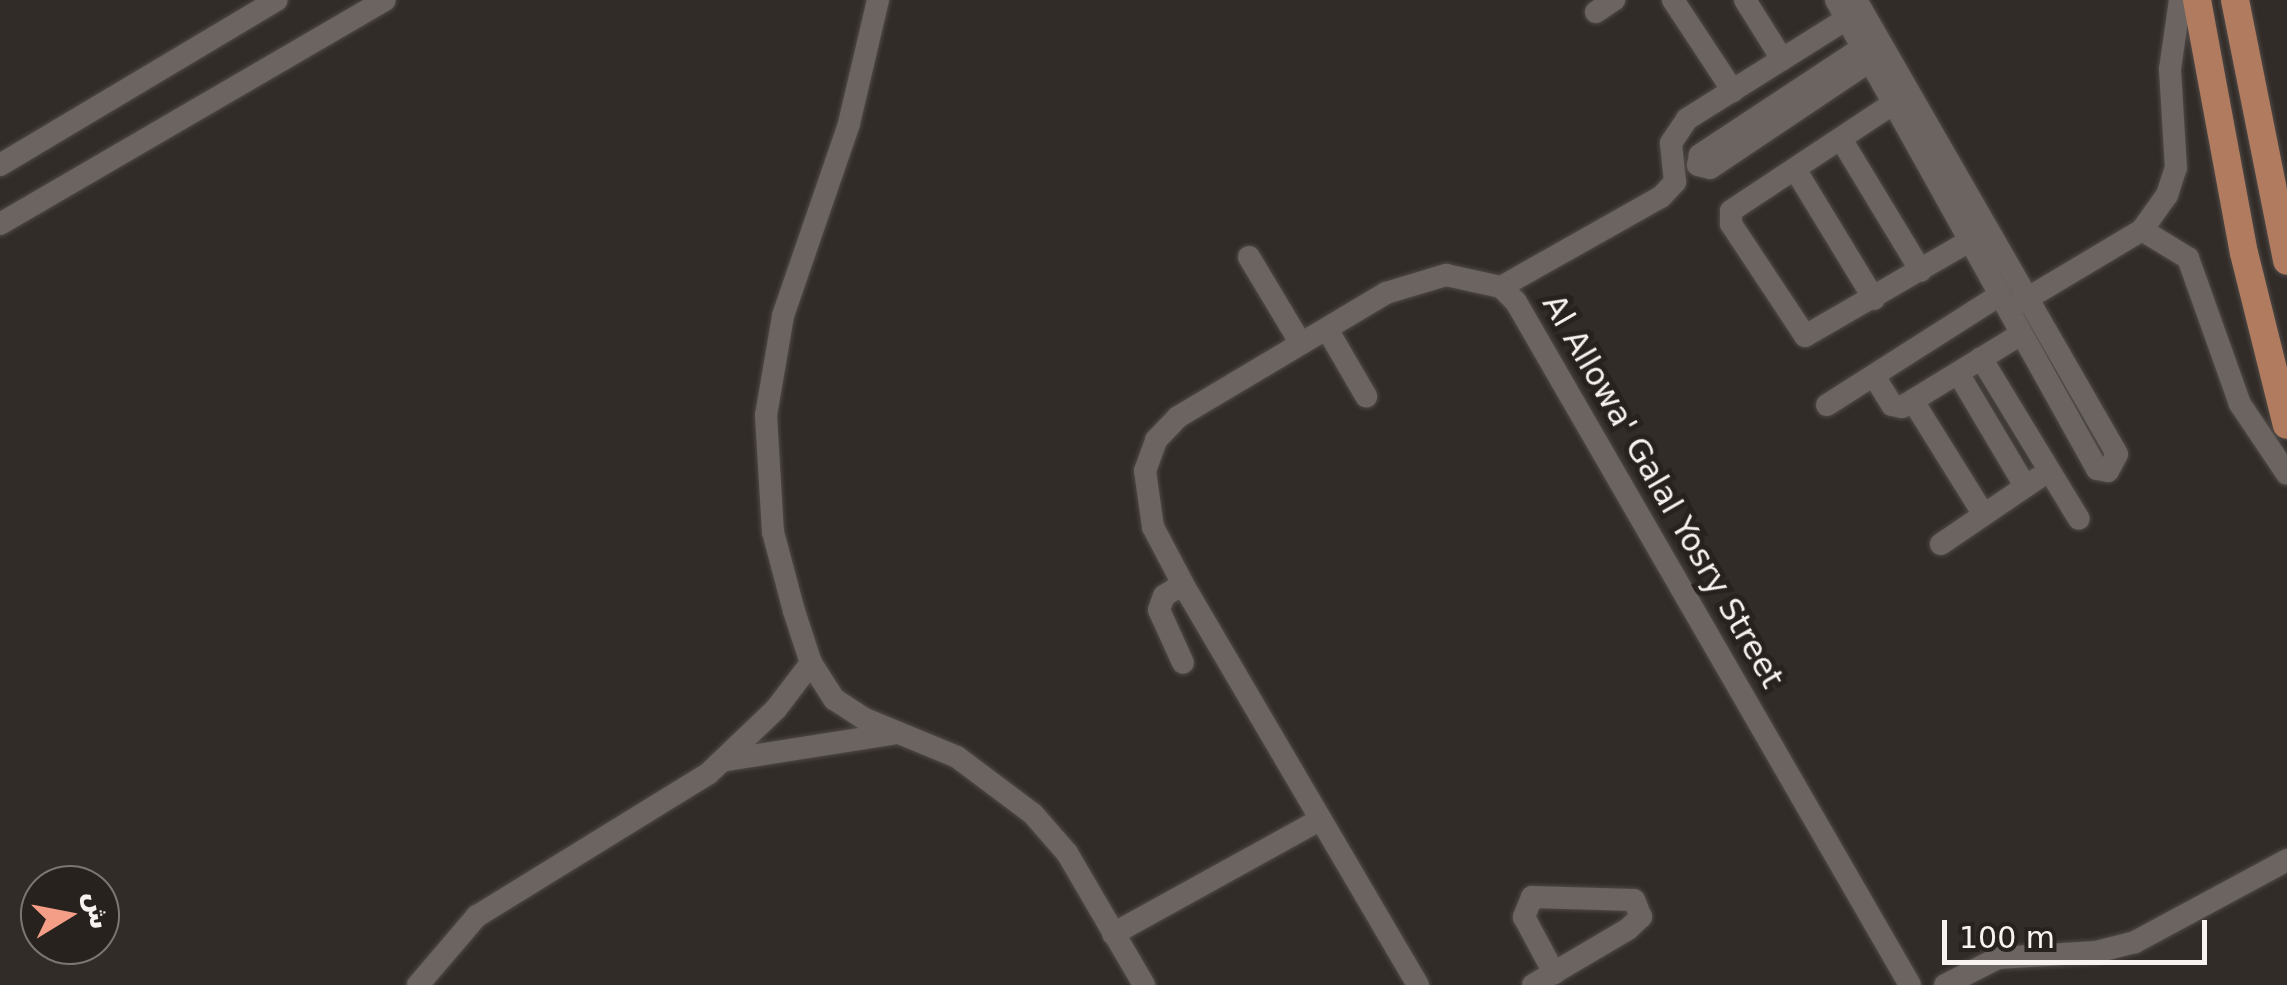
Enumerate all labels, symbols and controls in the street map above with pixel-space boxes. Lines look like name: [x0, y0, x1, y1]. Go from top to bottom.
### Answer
street label: Al Allowa' Galal Yosry Street: [1534, 287, 1792, 695]
north arrow: [20, 865, 120, 965]
text: ش: [78, 888, 118, 932]
scale bar: [1947, 900, 2212, 962]
text: 100 m: [1959, 920, 2055, 955]

